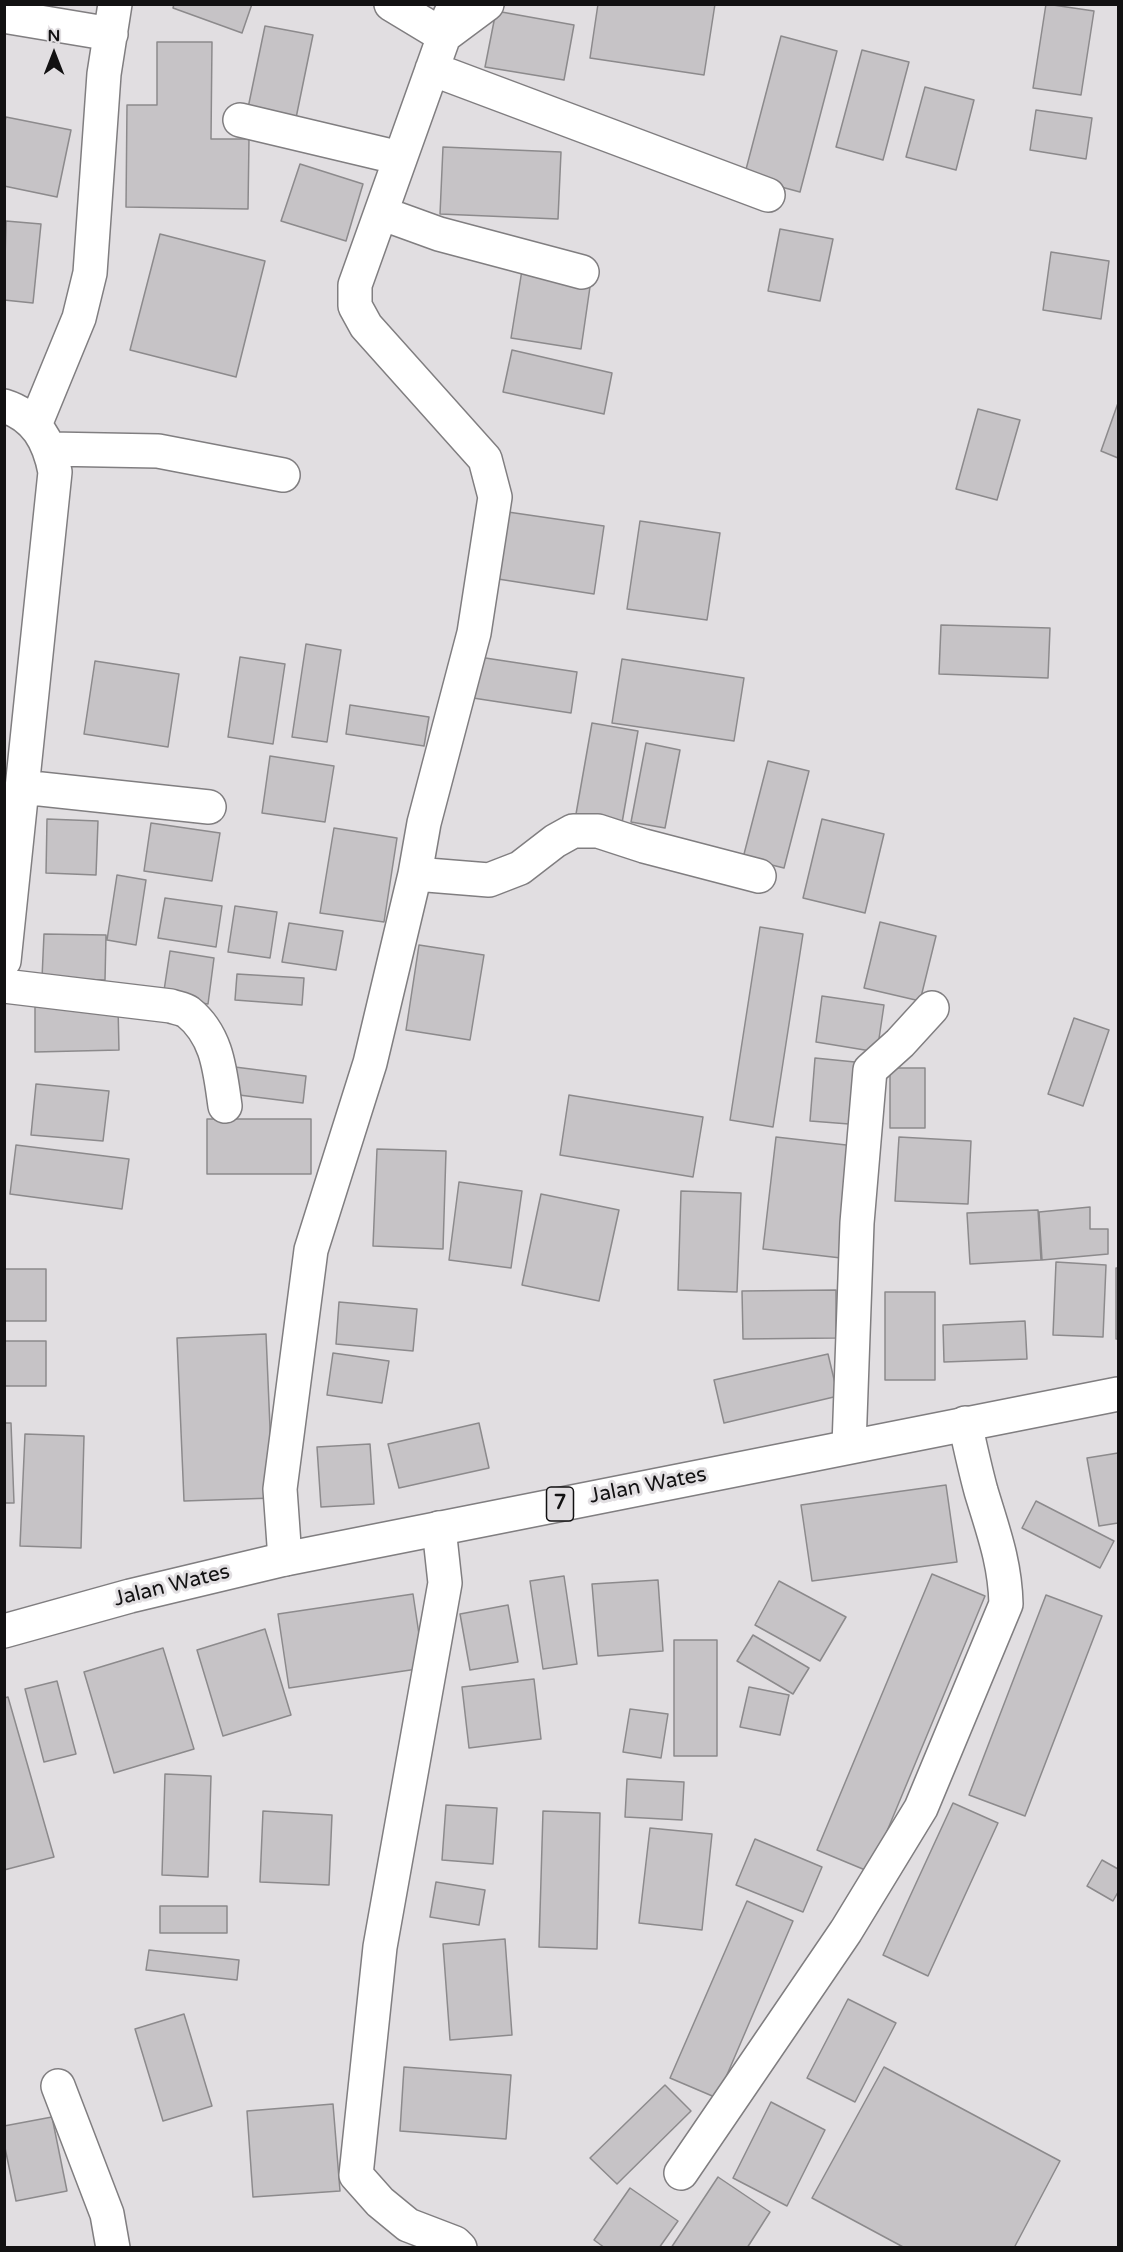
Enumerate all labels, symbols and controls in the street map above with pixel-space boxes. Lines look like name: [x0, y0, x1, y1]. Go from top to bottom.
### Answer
north arrow: [24, 24, 84, 84]
text: N: [48, 26, 60, 46]
street label: Jalan Wates: [587, 1462, 709, 1510]
road number: 7: [546, 1487, 574, 1521]
street label: Jalan Wates: [111, 1559, 233, 1613]

